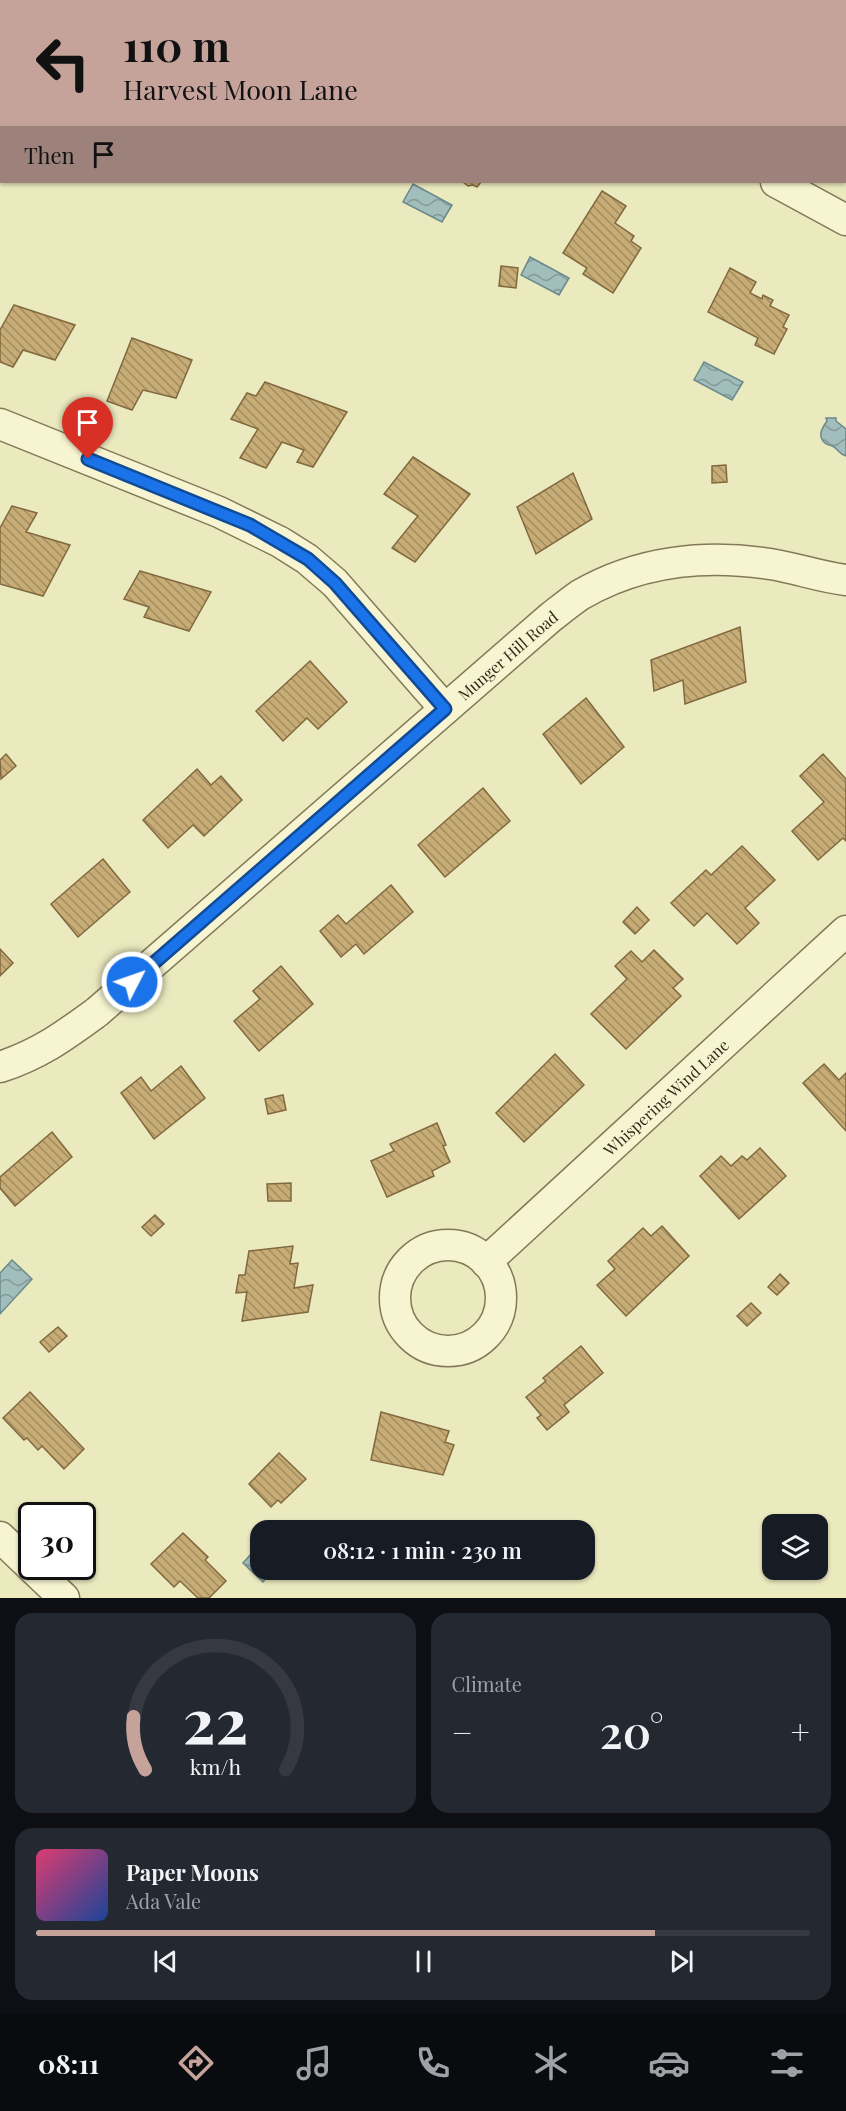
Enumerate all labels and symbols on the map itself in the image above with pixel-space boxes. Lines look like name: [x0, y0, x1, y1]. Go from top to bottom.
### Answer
pin: [62, 397, 113, 459]
street label: Munger Hill Road: [453, 606, 562, 704]
position arrow: [100, 950, 164, 1014]
street label: Whispering Wind Lane: [598, 1034, 733, 1160]
speed limit sign: 30: [18, 1502, 96, 1580]

